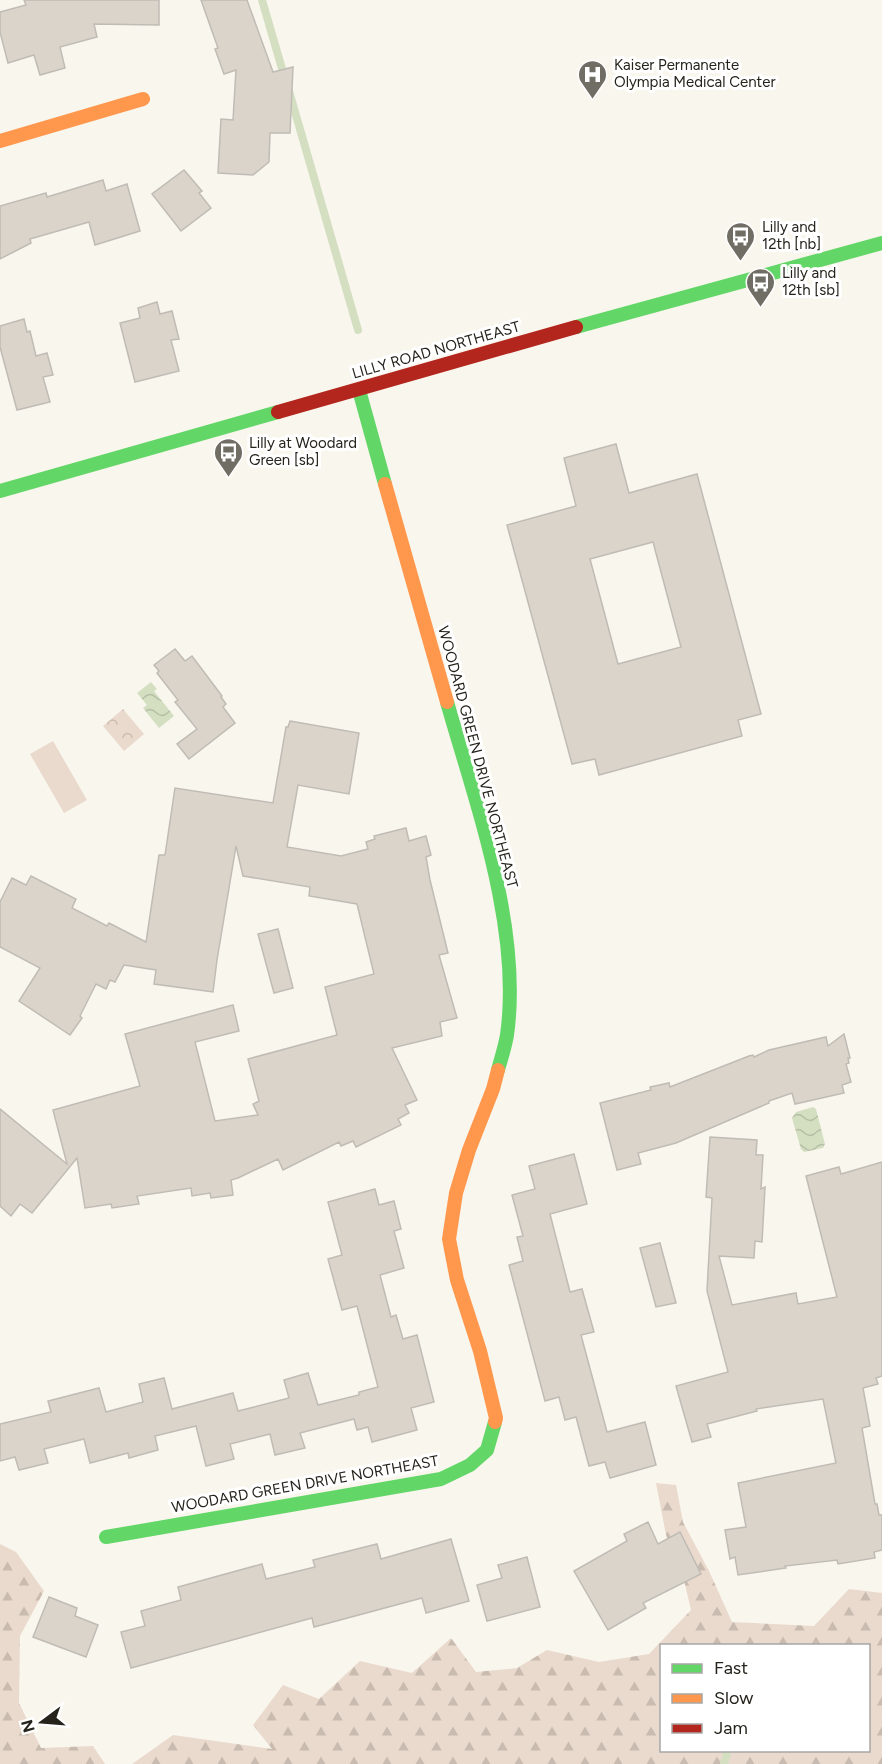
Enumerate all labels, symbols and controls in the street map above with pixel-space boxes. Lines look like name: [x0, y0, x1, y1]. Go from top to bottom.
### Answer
place label: Kaiser Permanente Olympia Medical Center: [614, 56, 775, 91]
hospital icon: Kaiser Permanente Olympia Medical Center: [577, 58, 609, 100]
place label: Lilly and 12th [nb]: [762, 218, 821, 253]
bus stop icon: Lilly and 12th [nb]: [725, 220, 757, 262]
place label: Lilly and 12th [sb]: [782, 264, 840, 299]
bus stop icon: Lilly and 12th [sb]: [745, 266, 777, 308]
street label: LILLY ROAD NORTHEAST: [350, 317, 523, 383]
place label: Lilly at Woodard Green [sb]: [249, 434, 357, 469]
bus stop icon: Lilly at Woodard Green [sb]: [212, 436, 244, 478]
street label: WOODARD GREEN DRIVE NORTHEAST: [434, 624, 522, 891]
street label: WOODARD GREEN DRIVE NORTHEAST: [170, 1451, 441, 1516]
legend: [660, 1644, 870, 1752]
text: Fast: [714, 1657, 748, 1679]
text: Slow: [714, 1687, 753, 1709]
north arrow: [12, 1692, 72, 1752]
text: N: [17, 1717, 39, 1735]
text: Jam: [714, 1717, 748, 1739]

